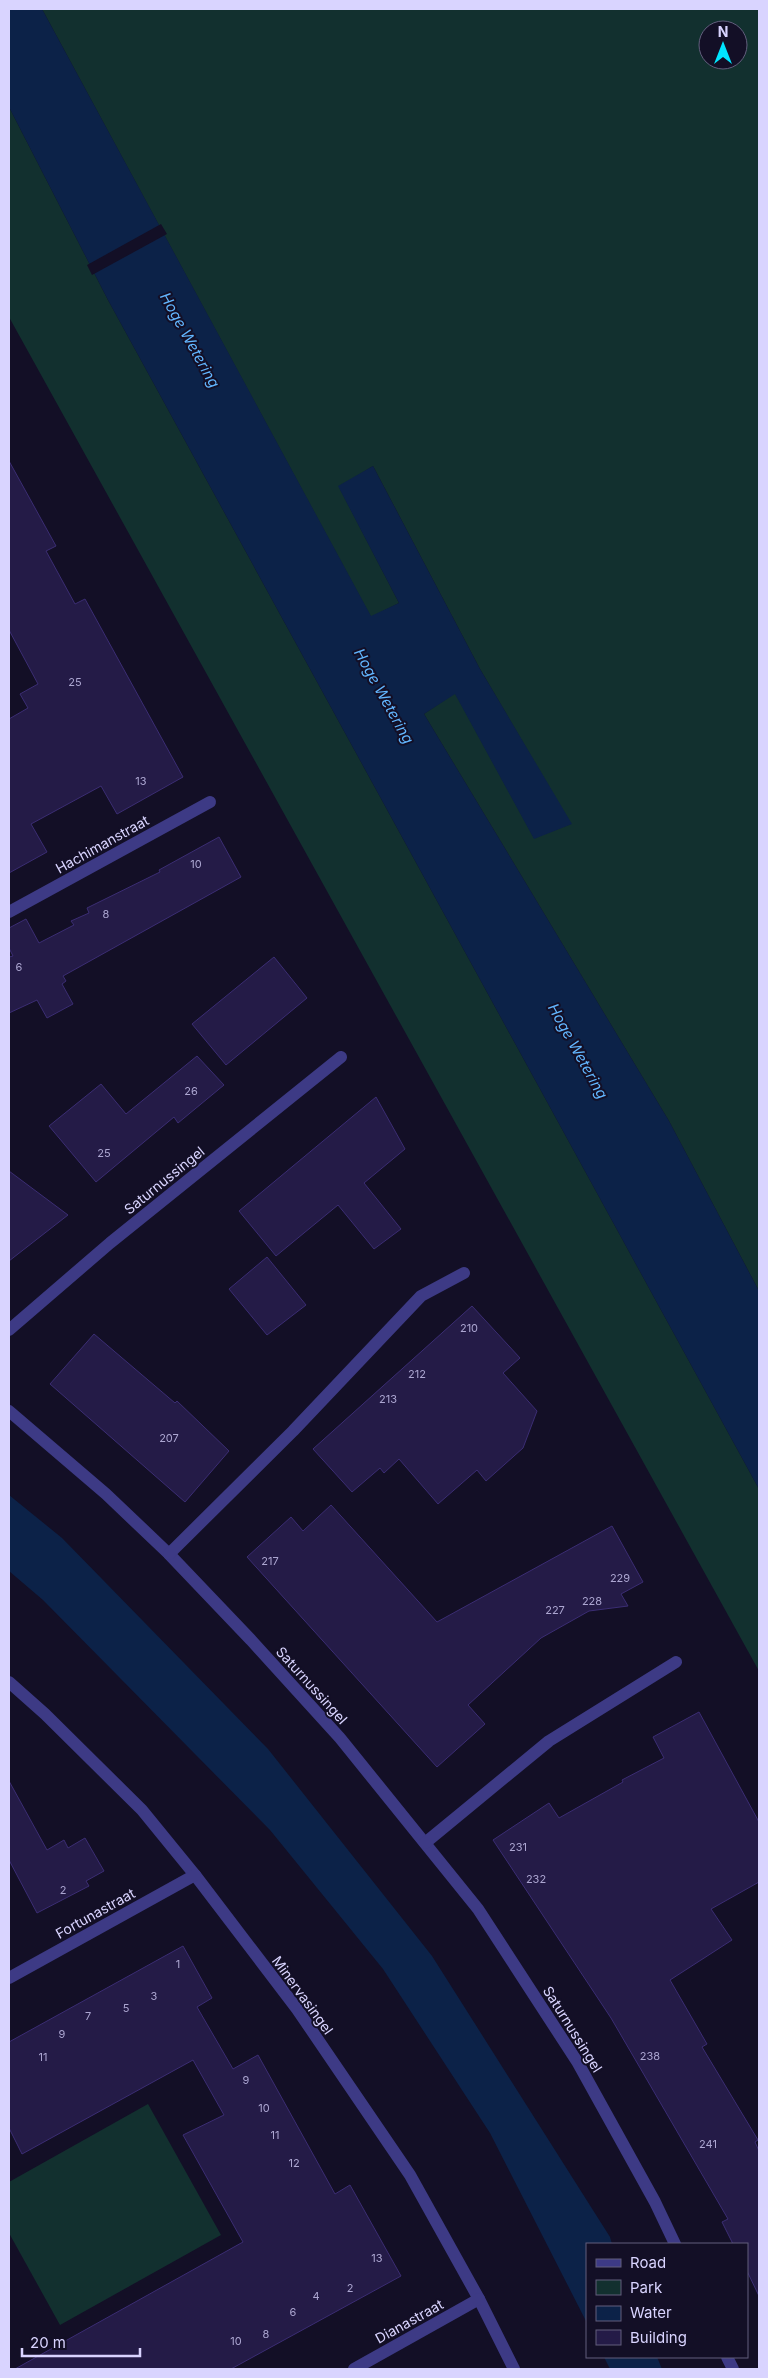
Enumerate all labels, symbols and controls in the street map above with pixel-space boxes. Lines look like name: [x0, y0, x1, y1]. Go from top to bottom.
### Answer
north arrow: [698, 20, 748, 70]
text: N: [718, 23, 728, 40]
water label: Hoge Wetering: [156, 289, 224, 391]
water label: Hoge Wetering: [350, 645, 418, 747]
house number: 25: [68, 675, 82, 689]
house number: 13: [135, 774, 147, 788]
street label: Hachimanstraat: [52, 811, 152, 877]
house number: 10: [190, 857, 202, 871]
house number: 8: [103, 907, 110, 921]
house number: 6: [16, 960, 23, 974]
water label: Hoge Wetering: [544, 1000, 612, 1102]
house number: 26: [184, 1084, 198, 1098]
street label: Saturnussingel: [120, 1142, 208, 1218]
house number: 25: [97, 1146, 111, 1160]
house number: 210: [460, 1321, 478, 1335]
house number: 212: [408, 1367, 426, 1381]
house number: 213: [379, 1392, 397, 1406]
house number: 207: [159, 1431, 179, 1445]
house number: 217: [261, 1554, 279, 1568]
house number: 229: [610, 1571, 630, 1585]
house number: 228: [582, 1594, 602, 1608]
house number: 227: [545, 1603, 565, 1617]
street label: Saturnussingel: [273, 1643, 351, 1727]
house number: 231: [509, 1840, 527, 1854]
house number: 232: [526, 1872, 546, 1886]
house number: 2: [60, 1883, 66, 1897]
street label: Fortunastraat: [52, 1884, 138, 1942]
street label: Minervasingel: [269, 1952, 337, 2038]
house number: 1: [176, 1957, 180, 1971]
street label: Saturnussingel: [540, 1983, 606, 2075]
house number: 3: [151, 1989, 158, 2003]
house number: 5: [123, 2001, 130, 2015]
house number: 7: [85, 2009, 91, 2023]
house number: 9: [59, 2027, 66, 2041]
house number: 238: [640, 2049, 660, 2063]
house number: 11: [39, 2050, 47, 2064]
house number: 9: [243, 2073, 250, 2087]
house number: 10: [258, 2101, 270, 2115]
house number: 11: [271, 2128, 279, 2142]
house number: 241: [699, 2137, 717, 2151]
house number: 12: [288, 2156, 300, 2170]
legend: [586, 2243, 748, 2358]
house number: 13: [371, 2251, 383, 2265]
text: Road: [630, 2253, 666, 2272]
text: Park: [630, 2278, 663, 2297]
house number: 2: [347, 2281, 353, 2295]
house number: 4: [312, 2289, 320, 2303]
street label: Dianastraat: [372, 2295, 446, 2347]
text: Water: [630, 2303, 672, 2322]
house number: 6: [290, 2305, 297, 2319]
scale bar: [22, 2326, 140, 2358]
house number: 8: [263, 2327, 270, 2341]
text: Building: [630, 2328, 687, 2347]
text: 20 m: [30, 2333, 66, 2352]
house number: 10: [230, 2334, 242, 2348]

